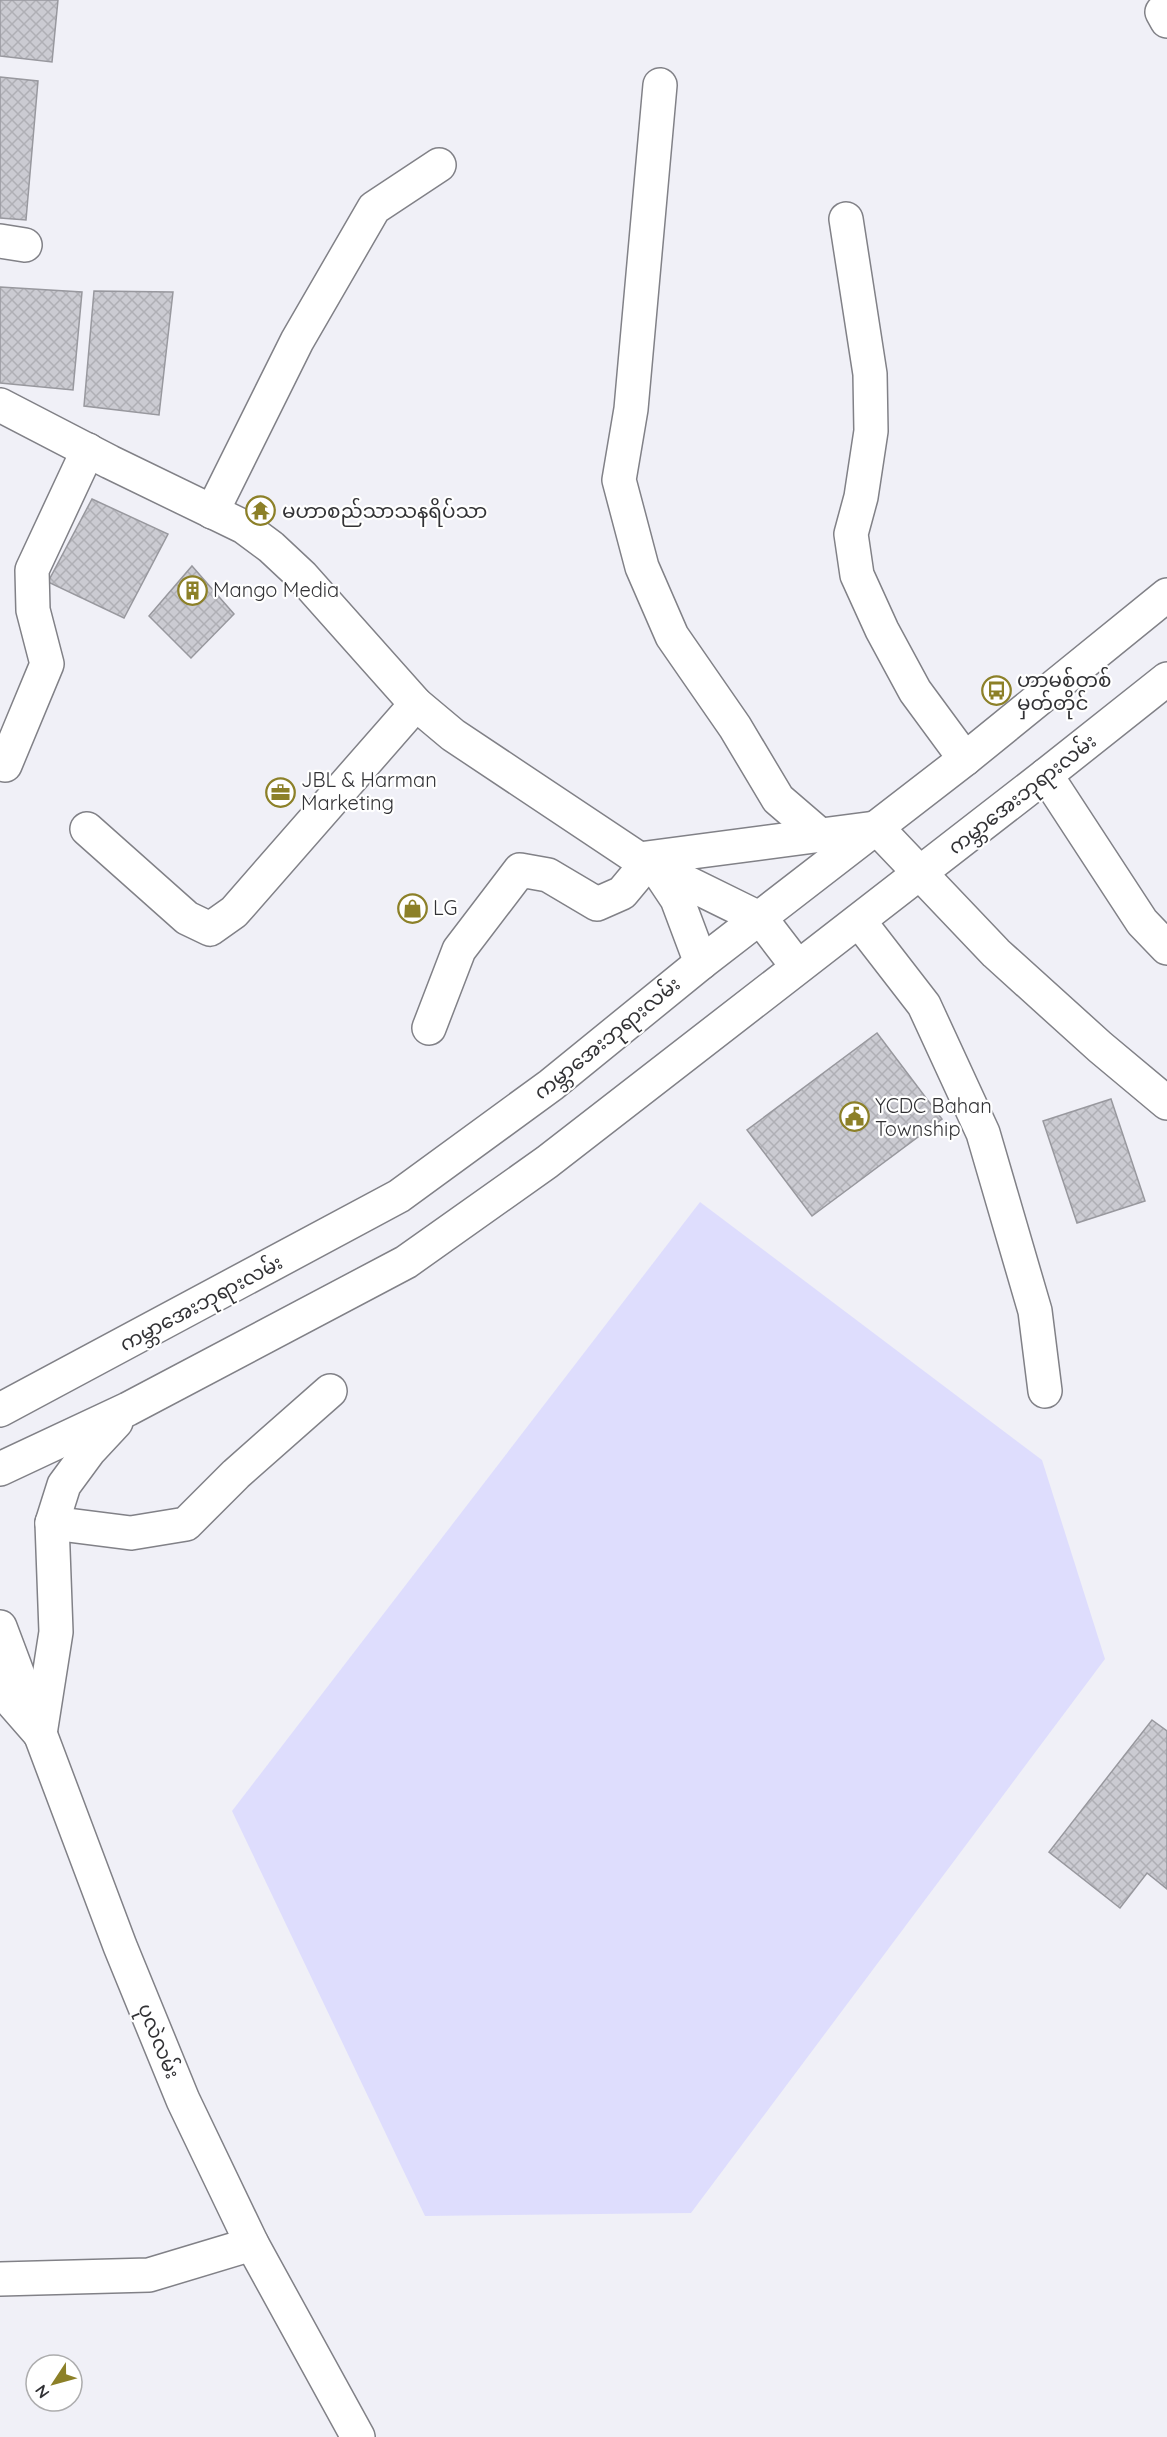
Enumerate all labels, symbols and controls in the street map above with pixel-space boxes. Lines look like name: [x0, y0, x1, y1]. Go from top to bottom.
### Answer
temple icon: မဟာစည်သာသနရိပ်သာ: [245, 495, 277, 527]
place label: မဟာစည်သာသနရိပ်သာ: [282, 497, 487, 527]
building icon: Mango Media: [176, 574, 208, 606]
place label: Mango Media: [213, 577, 339, 602]
place label: ဟာမစ်တစ် မှတ်တိုင်: [1017, 666, 1112, 720]
bus stop icon: ဟာမစ်တစ် မှတ်တိုင်: [980, 675, 1012, 707]
street label: ကမ္ဘာအေးဘုရားလမ်း: [942, 727, 1104, 863]
place label: JBL & Harman Marketing: [301, 767, 437, 815]
office icon: JBL & Harman Marketing: [264, 776, 296, 808]
shop icon: LG: [396, 892, 428, 924]
place label: LG: [433, 895, 457, 920]
street label: ကမ္ဘာအေးဘုရားလမ်း: [528, 970, 688, 1108]
place label: YCDC Bahan Township: [875, 1093, 992, 1141]
public building icon: YCDC Bahan Township: [838, 1101, 870, 1133]
street label: ကမ္ဘာအေးဘုရားလမ်း: [115, 1248, 289, 1360]
street label: ပုလဲလမ်း: [128, 1999, 187, 2084]
north arrow: [24, 2353, 84, 2413]
text: N: [30, 2381, 53, 2402]

